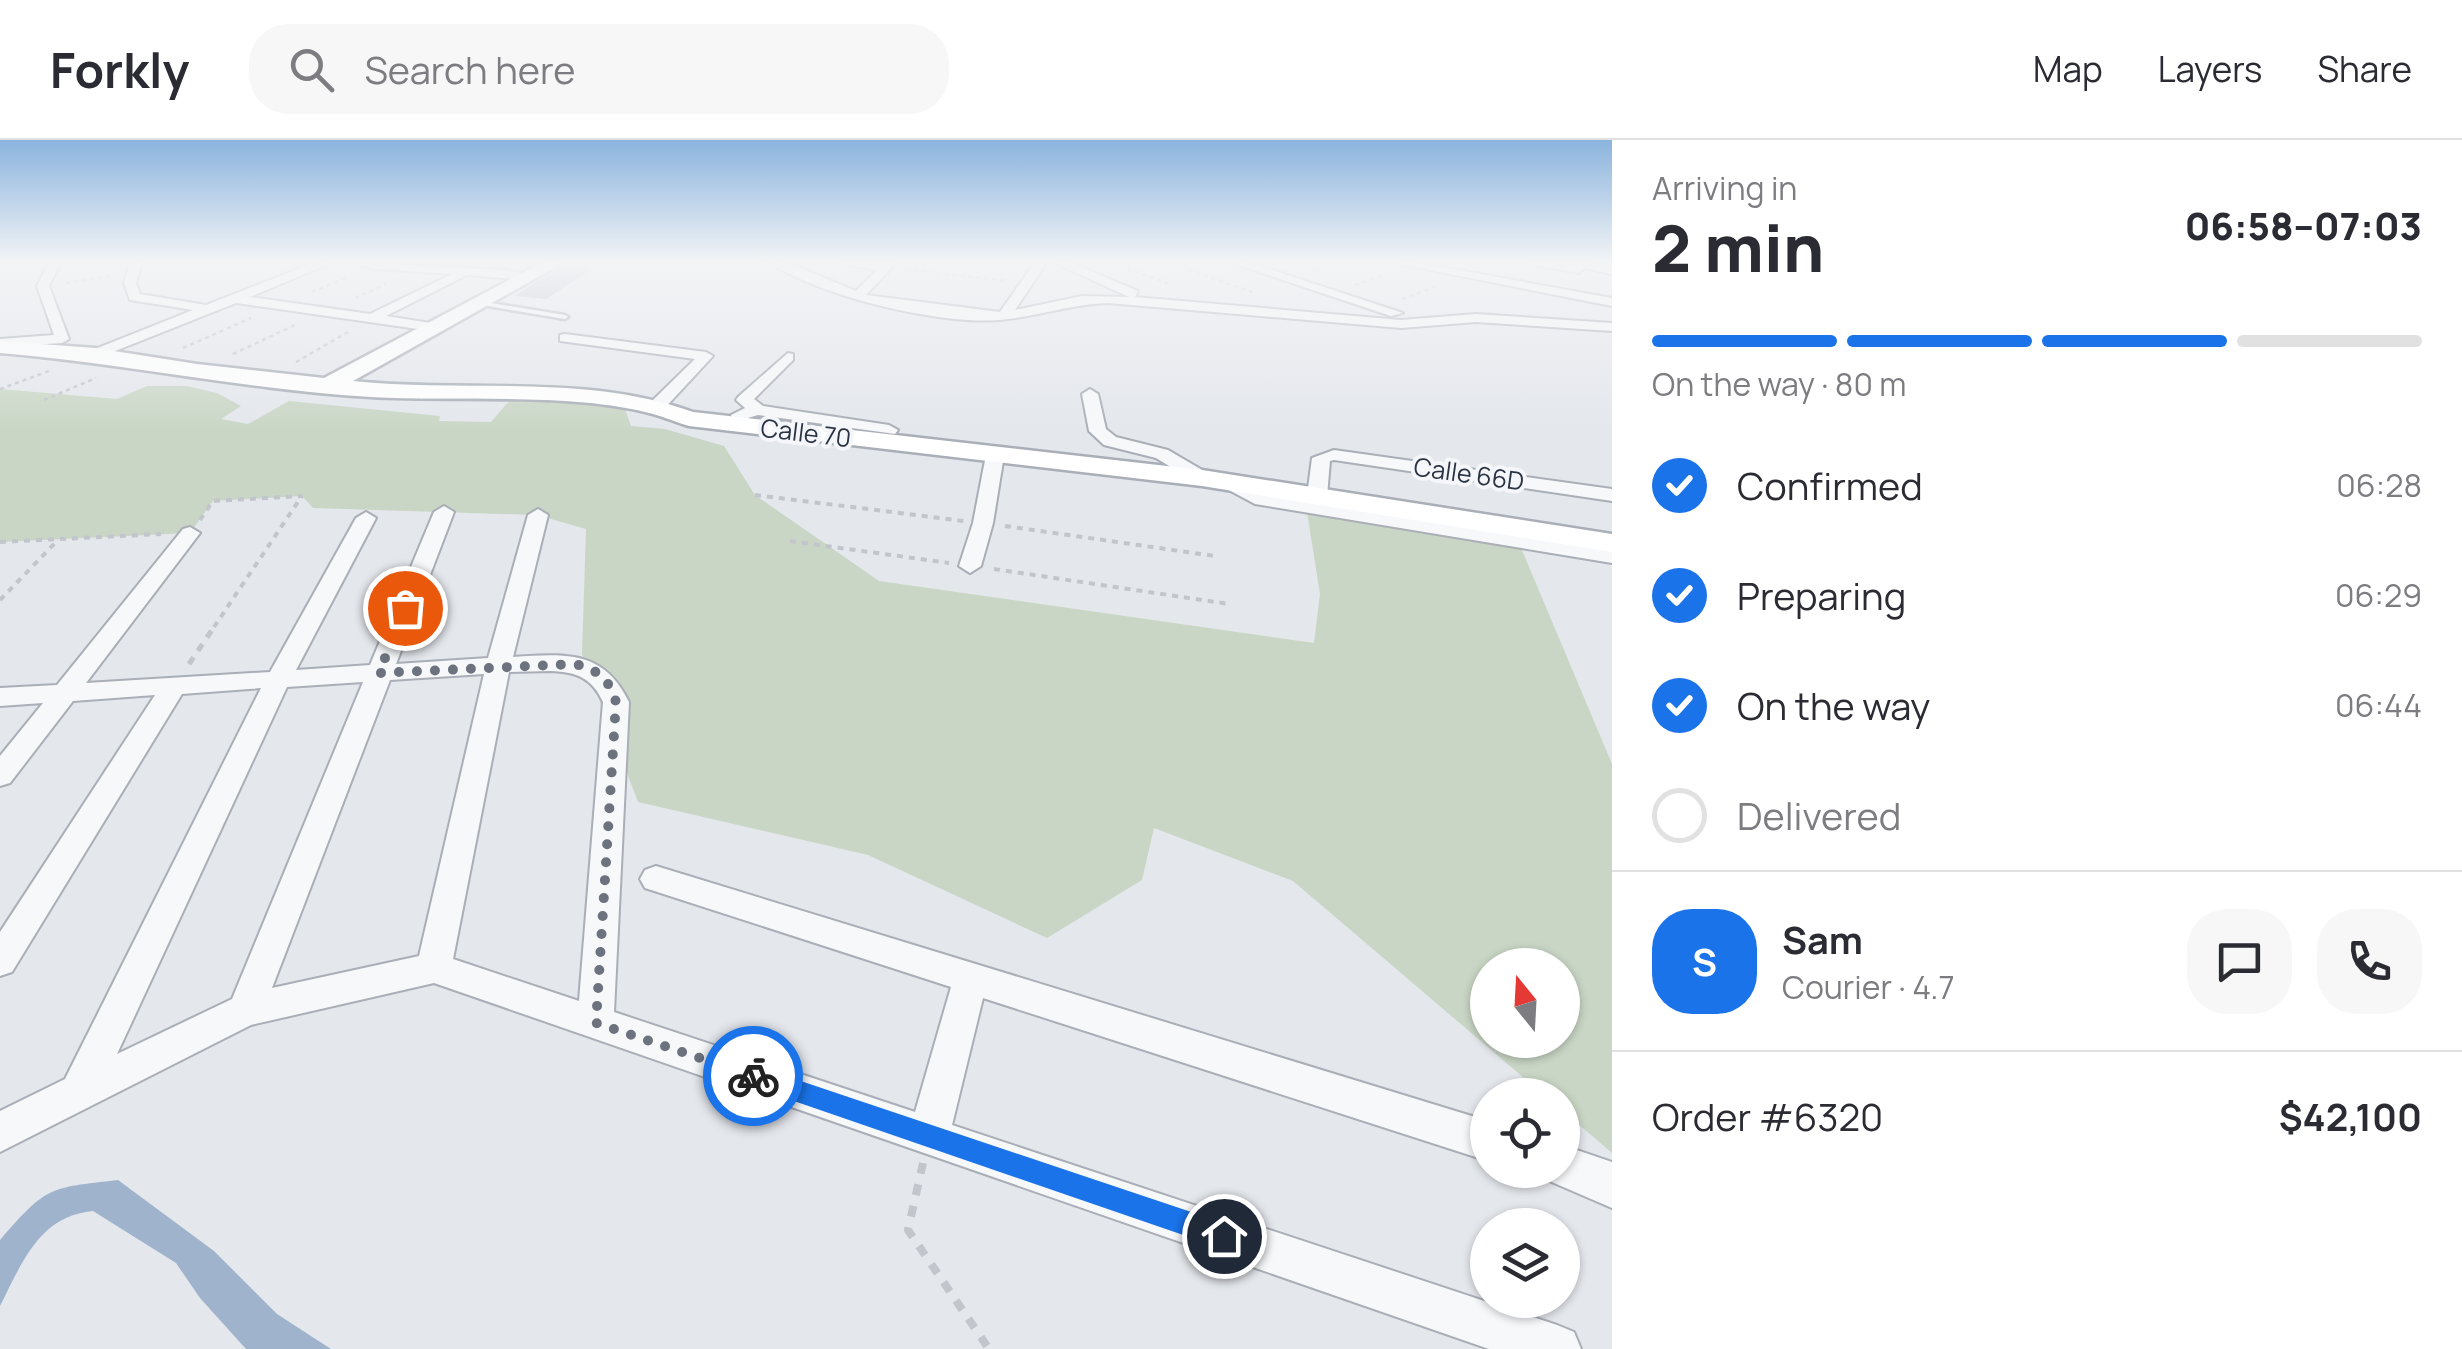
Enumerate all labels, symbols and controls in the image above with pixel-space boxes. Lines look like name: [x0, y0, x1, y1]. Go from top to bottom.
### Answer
search box: [249, 24, 949, 114]
text: Forkly: [50, 37, 189, 102]
icon: search: [284, 42, 339, 97]
text: Search here: [364, 43, 576, 95]
text: Map: [2033, 45, 2103, 93]
text: Layers: [2158, 45, 2262, 93]
text: Share: [2317, 45, 2412, 93]
text: Arriving in: [1652, 166, 1797, 210]
text: 06:58–07:03: [2185, 199, 2422, 251]
text: 2 min: [1652, 203, 1824, 292]
text: On the way · 80 m: [1652, 362, 1906, 406]
street label: Calle 70: [759, 410, 853, 455]
street label: Calle 66D: [1412, 448, 1526, 499]
icon: check: [1652, 458, 1707, 513]
text: Confirmed: [1737, 459, 1923, 511]
text: 06:28: [2336, 463, 2422, 507]
pin: [363, 566, 448, 651]
icon: check: [1652, 568, 1707, 623]
text: Preparing: [1737, 569, 1906, 621]
text: 06:29: [2335, 573, 2422, 617]
icon: bag: [378, 581, 433, 636]
icon: check: [1652, 678, 1707, 733]
text: On the way: [1737, 679, 1930, 731]
text: 06:44: [2335, 683, 2422, 727]
text: Delivered: [1737, 789, 1901, 841]
button: chat: [2187, 909, 2292, 1014]
button: phone: [2317, 909, 2422, 1014]
text: Sam: [1782, 913, 1863, 965]
text: S: [1692, 935, 1717, 987]
north arrow: [1470, 948, 1580, 1058]
map controls: [1470, 948, 1580, 1318]
text: Courier · 4.7: [1782, 965, 1955, 1009]
courier: [703, 1026, 803, 1126]
icon: bike: [726, 1049, 781, 1104]
button: locate: [1470, 1078, 1580, 1188]
text: Order #6320: [1652, 1090, 1883, 1142]
text: $42,100: [2279, 1090, 2422, 1142]
pin: [1182, 1194, 1267, 1279]
button: layers: [1470, 1208, 1580, 1318]
icon: home: [1197, 1209, 1252, 1264]

